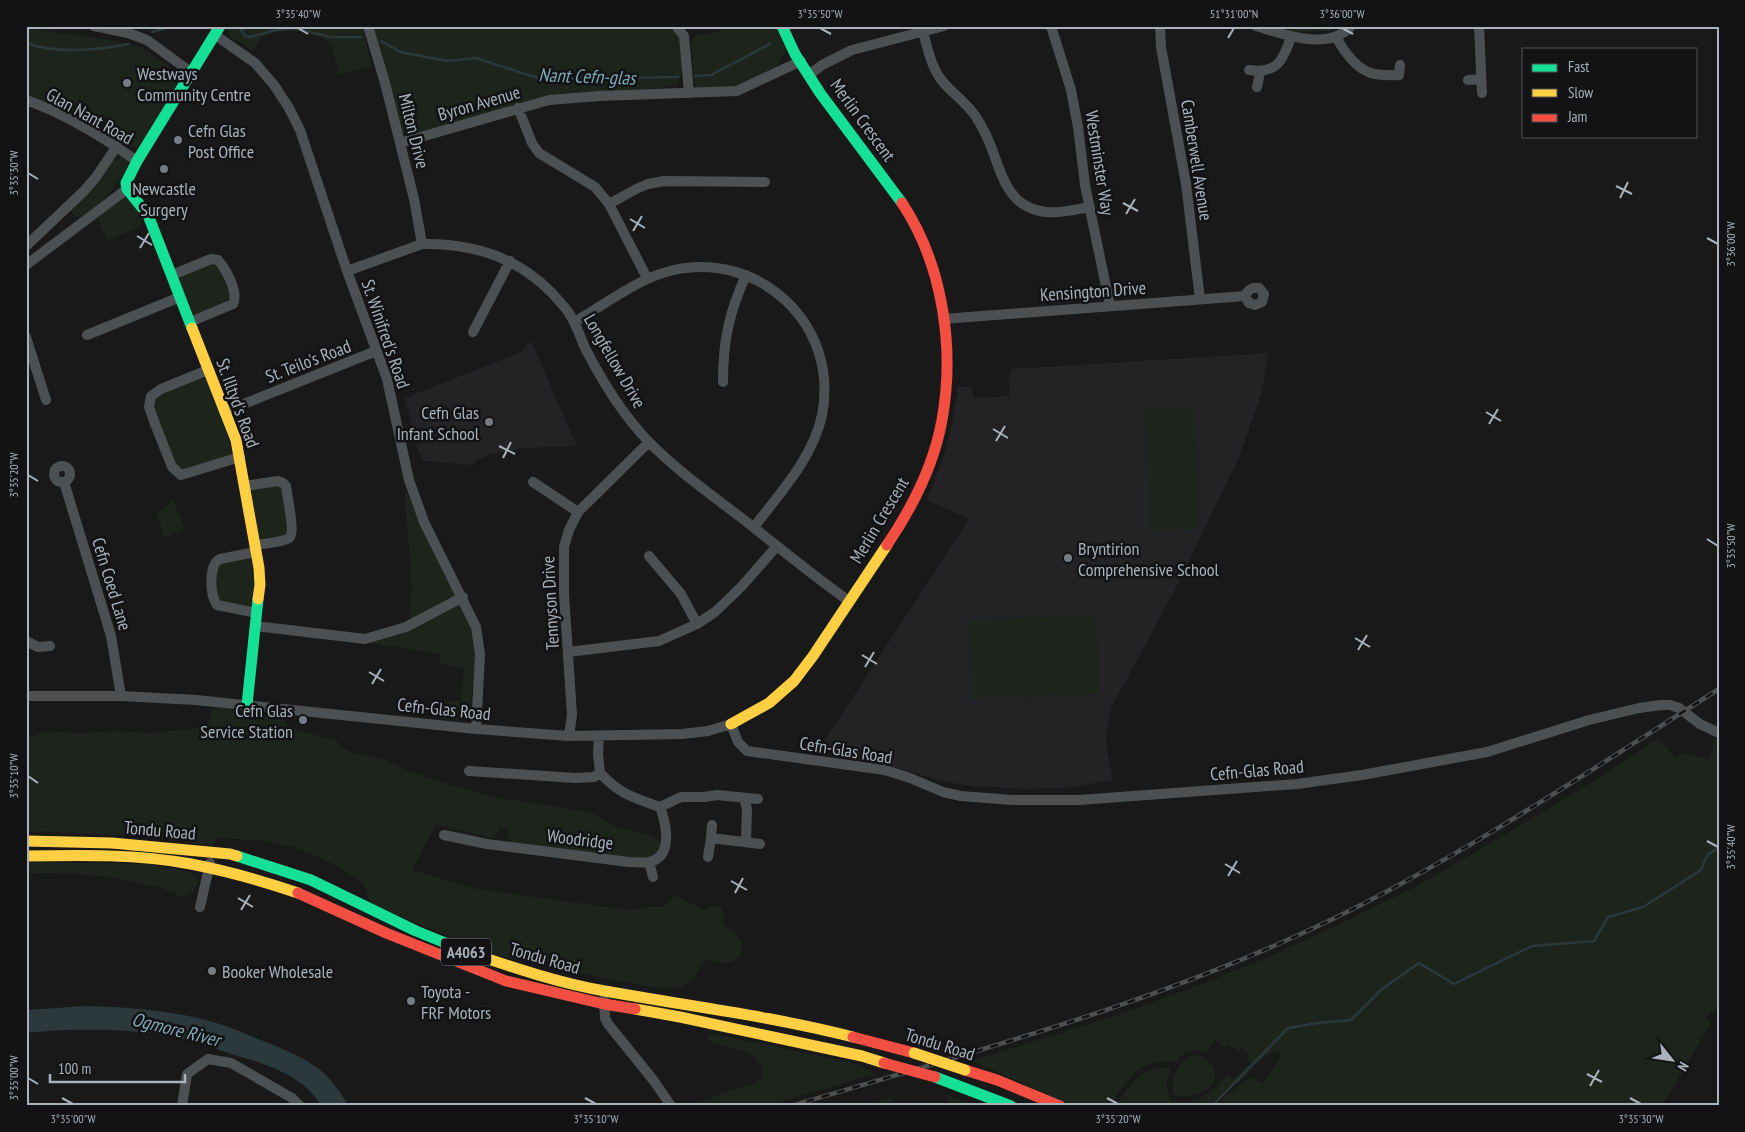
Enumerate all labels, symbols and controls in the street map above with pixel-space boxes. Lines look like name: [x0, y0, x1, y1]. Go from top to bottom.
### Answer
text: 3°35'40"W: [275, 6, 321, 21]
text: 3°35'50"W: [797, 6, 843, 21]
text: 51°31'00"N: [1210, 6, 1258, 21]
text: 3°36'00"W: [1319, 6, 1365, 21]
legend: [1522, 48, 1698, 138]
text: Fast: [1568, 57, 1589, 76]
place label: Westways Community Centre: [137, 62, 251, 106]
water label: Nant Cefn-glas: [538, 62, 637, 90]
street label: Merlin Crescent: [825, 74, 901, 166]
marker: Westways Community Centre: [121, 77, 133, 89]
street label: Byron Avenue: [435, 80, 523, 126]
street label: Glan Nant Road: [42, 83, 138, 149]
text: Slow: [1568, 83, 1593, 102]
street label: Milton Drive: [394, 91, 434, 171]
street label: Camberwell Avenue: [1176, 98, 1218, 222]
text: Jam: [1567, 107, 1587, 126]
street label: Westminster Way: [1080, 109, 1120, 217]
place label: Cefn Glas Post Office: [188, 119, 254, 163]
marker: Cefn Glas Post Office: [172, 134, 184, 146]
text: 3°35'30"W: [6, 150, 21, 196]
marker: Newcastle Surgery: [158, 163, 170, 175]
place label: Newcastle Surgery: [132, 177, 196, 221]
text: 3°36'00"W: [1723, 221, 1738, 267]
street label: St. Winifred's Road: [357, 276, 415, 392]
street label: Kensington Drive: [1039, 276, 1147, 306]
street label: Longfellow Drive: [579, 310, 651, 412]
street label: St. Teilo's Road: [262, 334, 354, 388]
street label: St. Illtyd's Road: [211, 355, 265, 451]
place label: Cefn Glas Infant School: [397, 401, 480, 445]
marker: Cefn Glas Infant School: [483, 416, 495, 428]
text: 3°35'20"W: [6, 452, 21, 498]
street label: Merlin Crescent: [844, 473, 914, 567]
text: 3°35'50"W: [1723, 523, 1738, 569]
street label: Cefn Coed Lane: [87, 535, 137, 633]
place label: Bryntirion Comprehensive School: [1078, 537, 1219, 581]
marker: Bryntirion Comprehensive School: [1062, 552, 1074, 564]
street label: Tennyson Drive: [536, 555, 564, 651]
street label: Cefn-Glas Road: [396, 693, 492, 725]
place label: Cefn Glas Service Station: [200, 699, 293, 743]
marker: Cefn Glas Service Station: [297, 714, 309, 726]
street label: Cefn-Glas Road: [798, 731, 894, 769]
text: 3°35'10"W: [6, 753, 21, 799]
street label: Cefn-Glas Road: [1209, 754, 1305, 786]
street label: Tondu Road: [123, 815, 197, 845]
street label: Woodridge: [546, 824, 614, 854]
text: 3°35'40"W: [1723, 824, 1738, 870]
street label: Tondu Road: [507, 937, 583, 979]
road number: A4063: [441, 939, 491, 966]
place label: Booker Wholesale: [222, 960, 333, 983]
marker: Booker Wholesale: [206, 965, 218, 977]
place label: Toyota - FRF Motors: [421, 980, 491, 1024]
marker: Toyota - FRF Motors: [405, 995, 417, 1007]
water label: Ogmore River: [129, 1006, 225, 1052]
street label: Tondu Road: [902, 1022, 978, 1066]
north arrow: [1648, 1034, 1698, 1084]
scale bar: [50, 1052, 185, 1084]
text: 3°35'00"W: [6, 1055, 21, 1101]
text: 100 m: [58, 1059, 91, 1078]
text: N: [1674, 1059, 1693, 1074]
text: 3°35'00"W: [50, 1111, 96, 1126]
text: 3°35'10"W: [573, 1111, 619, 1126]
text: 3°35'20"W: [1095, 1111, 1141, 1126]
text: 3°35'30"W: [1618, 1111, 1664, 1126]

